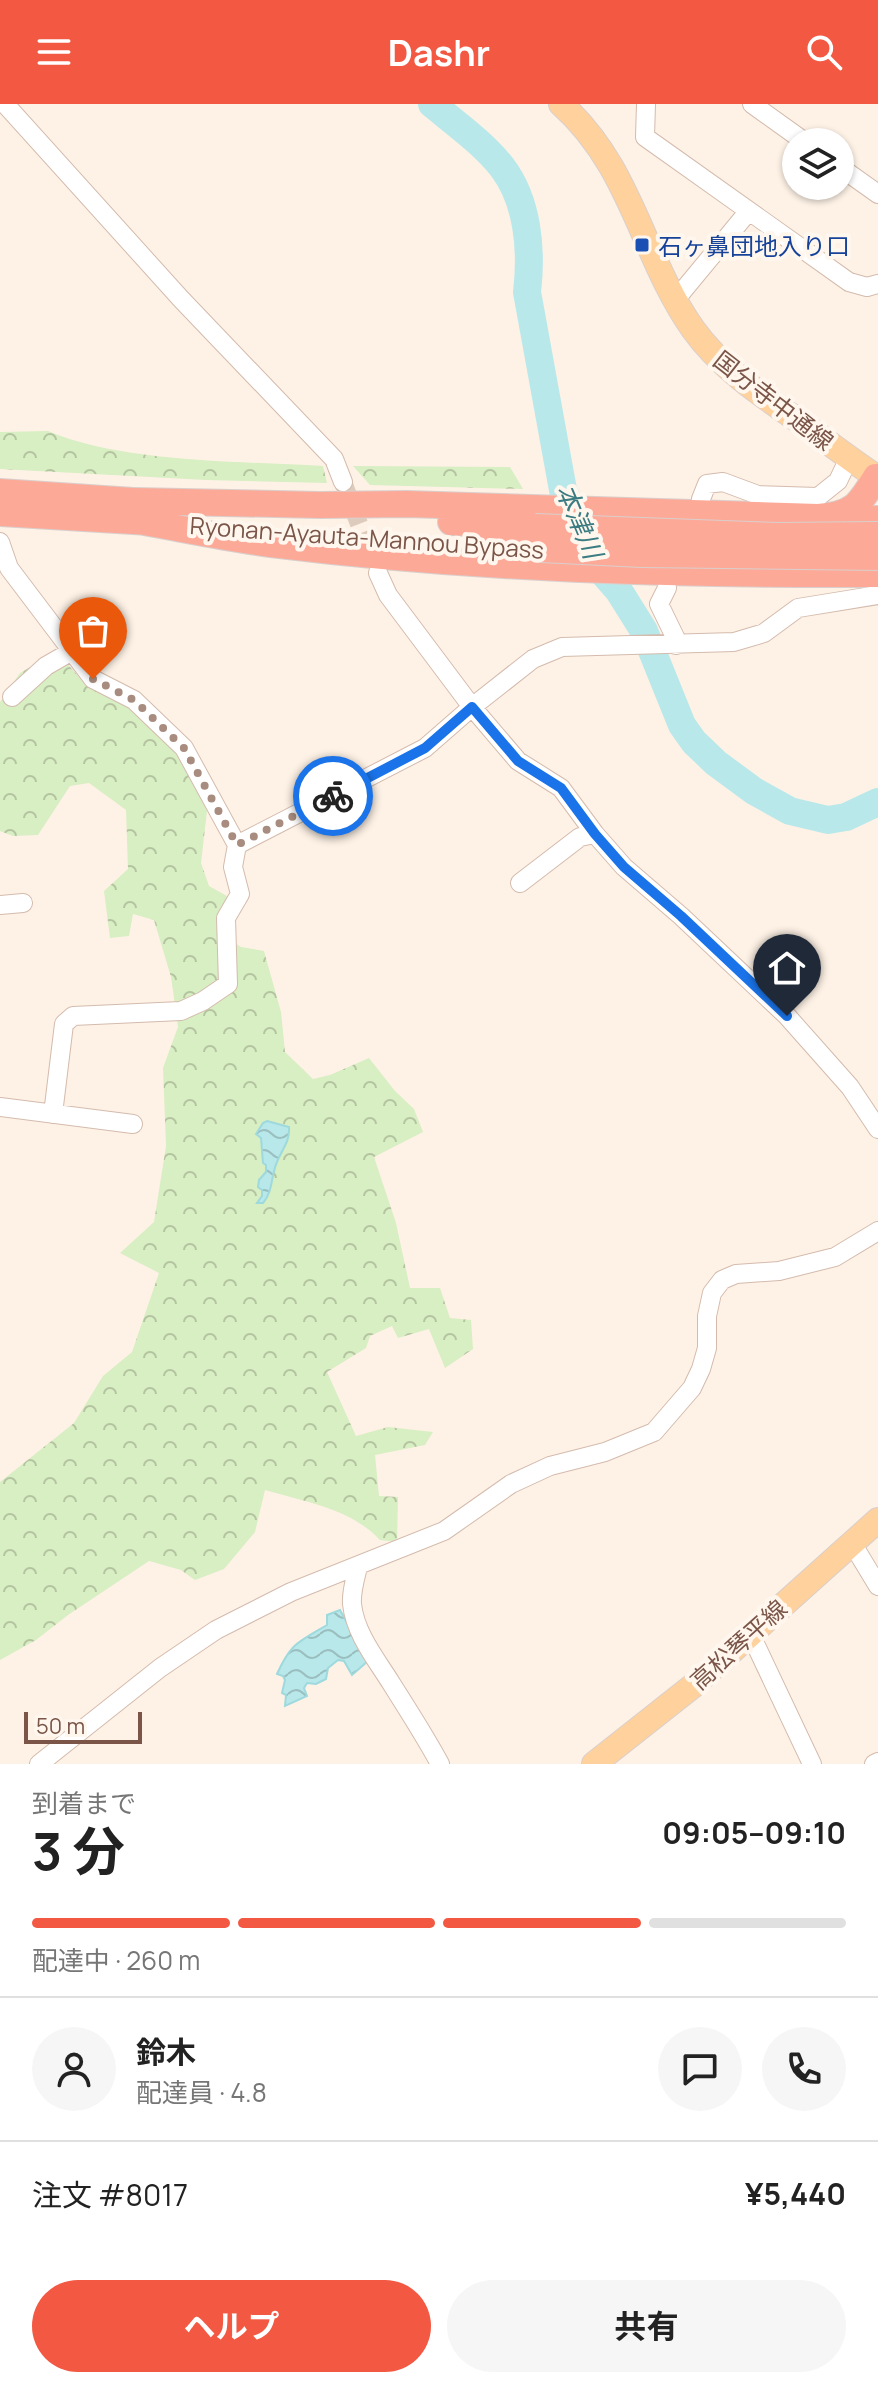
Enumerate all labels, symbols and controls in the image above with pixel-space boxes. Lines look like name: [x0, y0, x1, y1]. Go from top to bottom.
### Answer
text: Dashr: [388, 28, 490, 77]
icon: menu: [32, 30, 76, 74]
icon: search: [802, 30, 846, 74]
map controls: [782, 128, 854, 200]
button: layers: [782, 128, 854, 200]
place label: 石ヶ鼻団地入り口: [658, 229, 850, 262]
marker: 石ヶ鼻団地入り口: [633, 236, 651, 254]
street label: 国分寺中通線: [707, 343, 841, 457]
water label: 本津川: [548, 478, 613, 567]
street label: Ryonan-Ayauta-Mannou Bypass: [189, 508, 545, 566]
pin: [59, 597, 127, 679]
icon: bag: [71, 609, 115, 653]
courier: [293, 756, 373, 836]
icon: bike: [311, 774, 355, 818]
pin: [753, 934, 821, 1016]
icon: home: [765, 946, 809, 990]
street label: 高松琴平線: [682, 1592, 794, 1696]
scale bar: [24, 1708, 142, 1744]
text: 50 m: [36, 1711, 85, 1741]
text: 到着まで: [32, 1785, 136, 1821]
text: 09:05–09:10: [662, 1812, 846, 1853]
text: 3 分: [32, 1815, 125, 1886]
text: 配達中 · 260 m: [32, 1942, 200, 1978]
button: person: [32, 2027, 116, 2111]
button: chat: [658, 2027, 742, 2111]
button: phone: [762, 2027, 846, 2111]
text: 鈴木: [136, 2031, 196, 2072]
text: 配達員 · 4.8: [136, 2074, 267, 2110]
text: ¥5,440: [745, 2173, 846, 2214]
text: 注文 #8017: [32, 2174, 188, 2215]
button: ヘルプ: [32, 2280, 431, 2372]
button: 共有: [447, 2280, 846, 2372]

